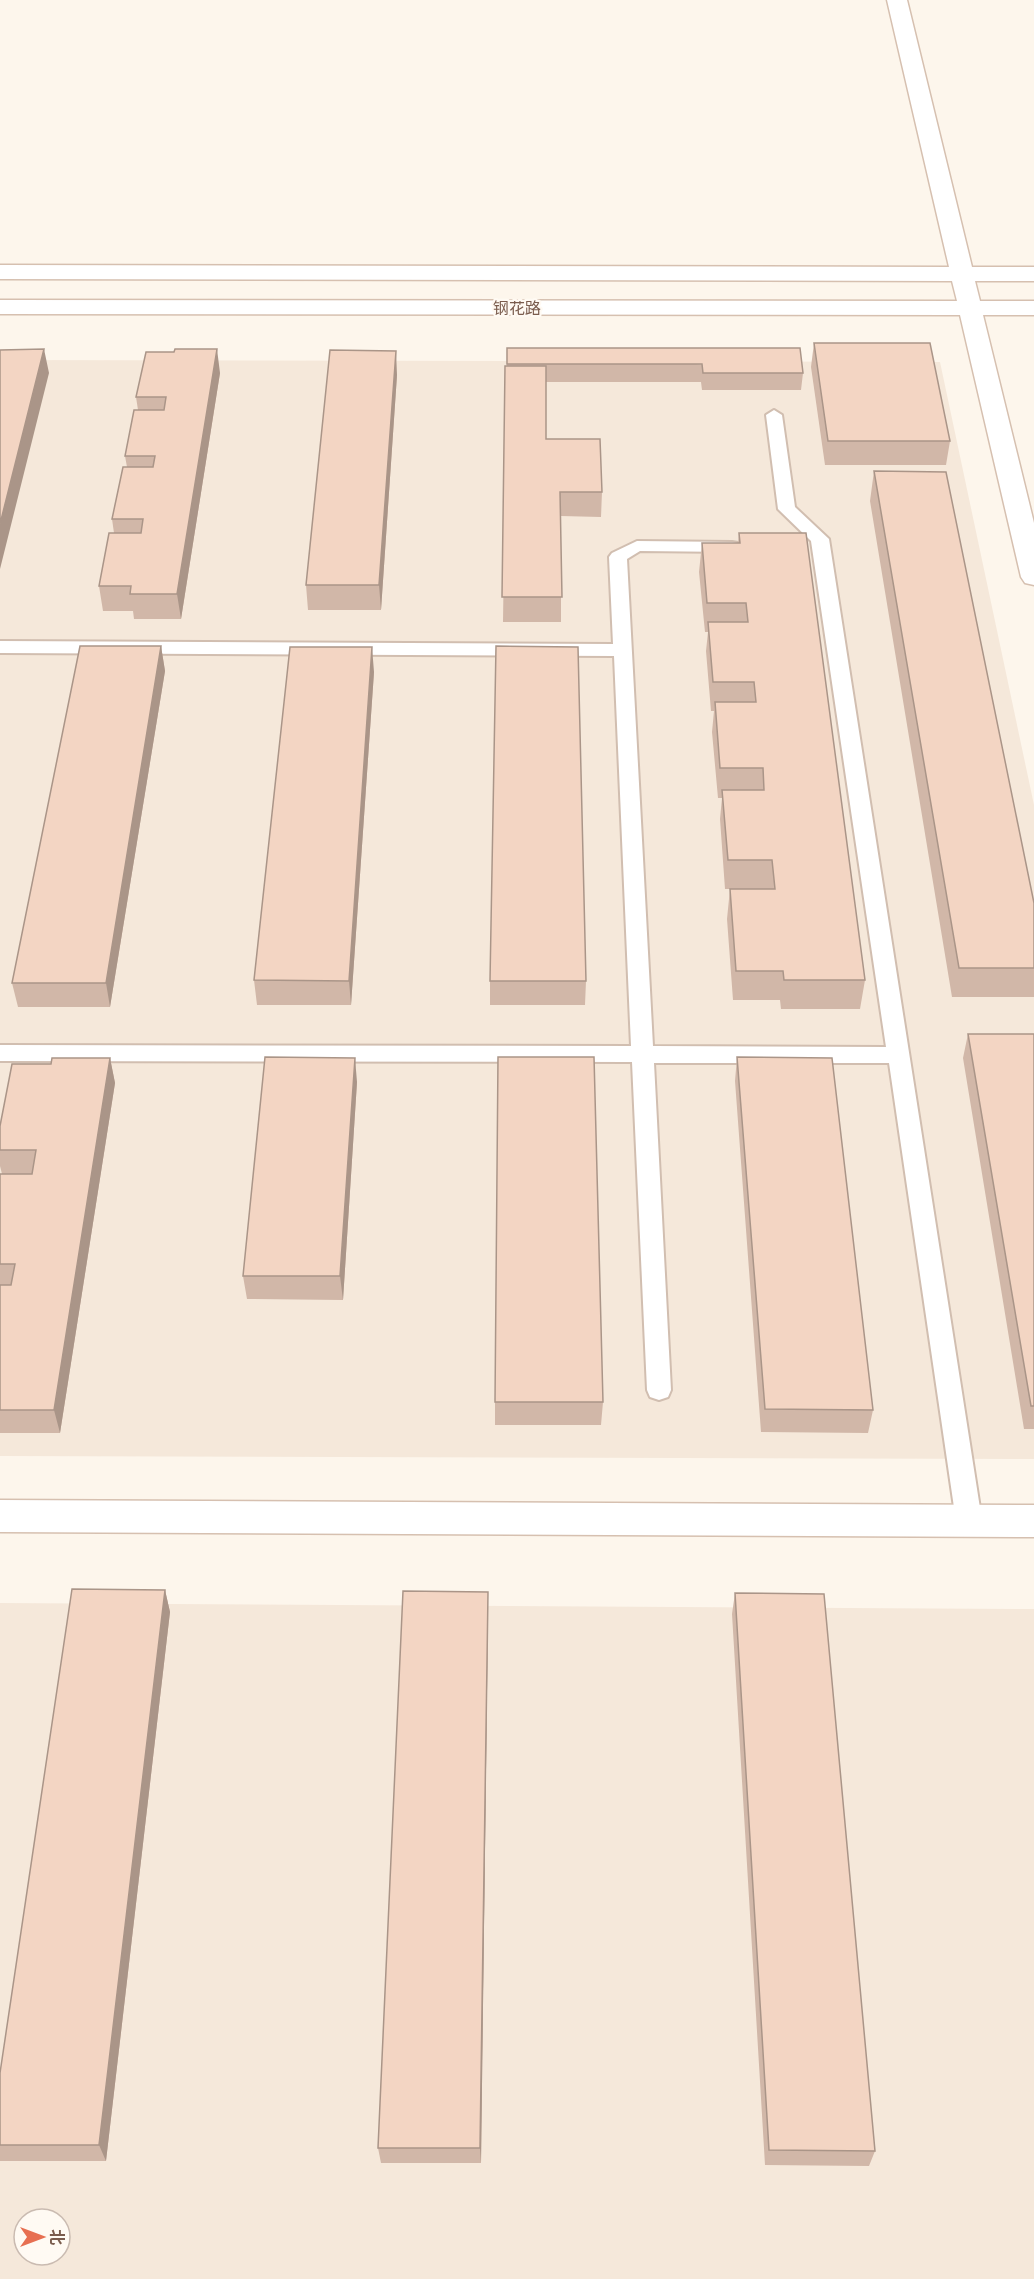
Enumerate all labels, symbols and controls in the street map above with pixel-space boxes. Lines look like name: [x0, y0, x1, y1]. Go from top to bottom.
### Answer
street label: 钢花路: [493, 299, 541, 318]
north arrow: [12, 2207, 72, 2267]
text: 北: [47, 2229, 66, 2245]

